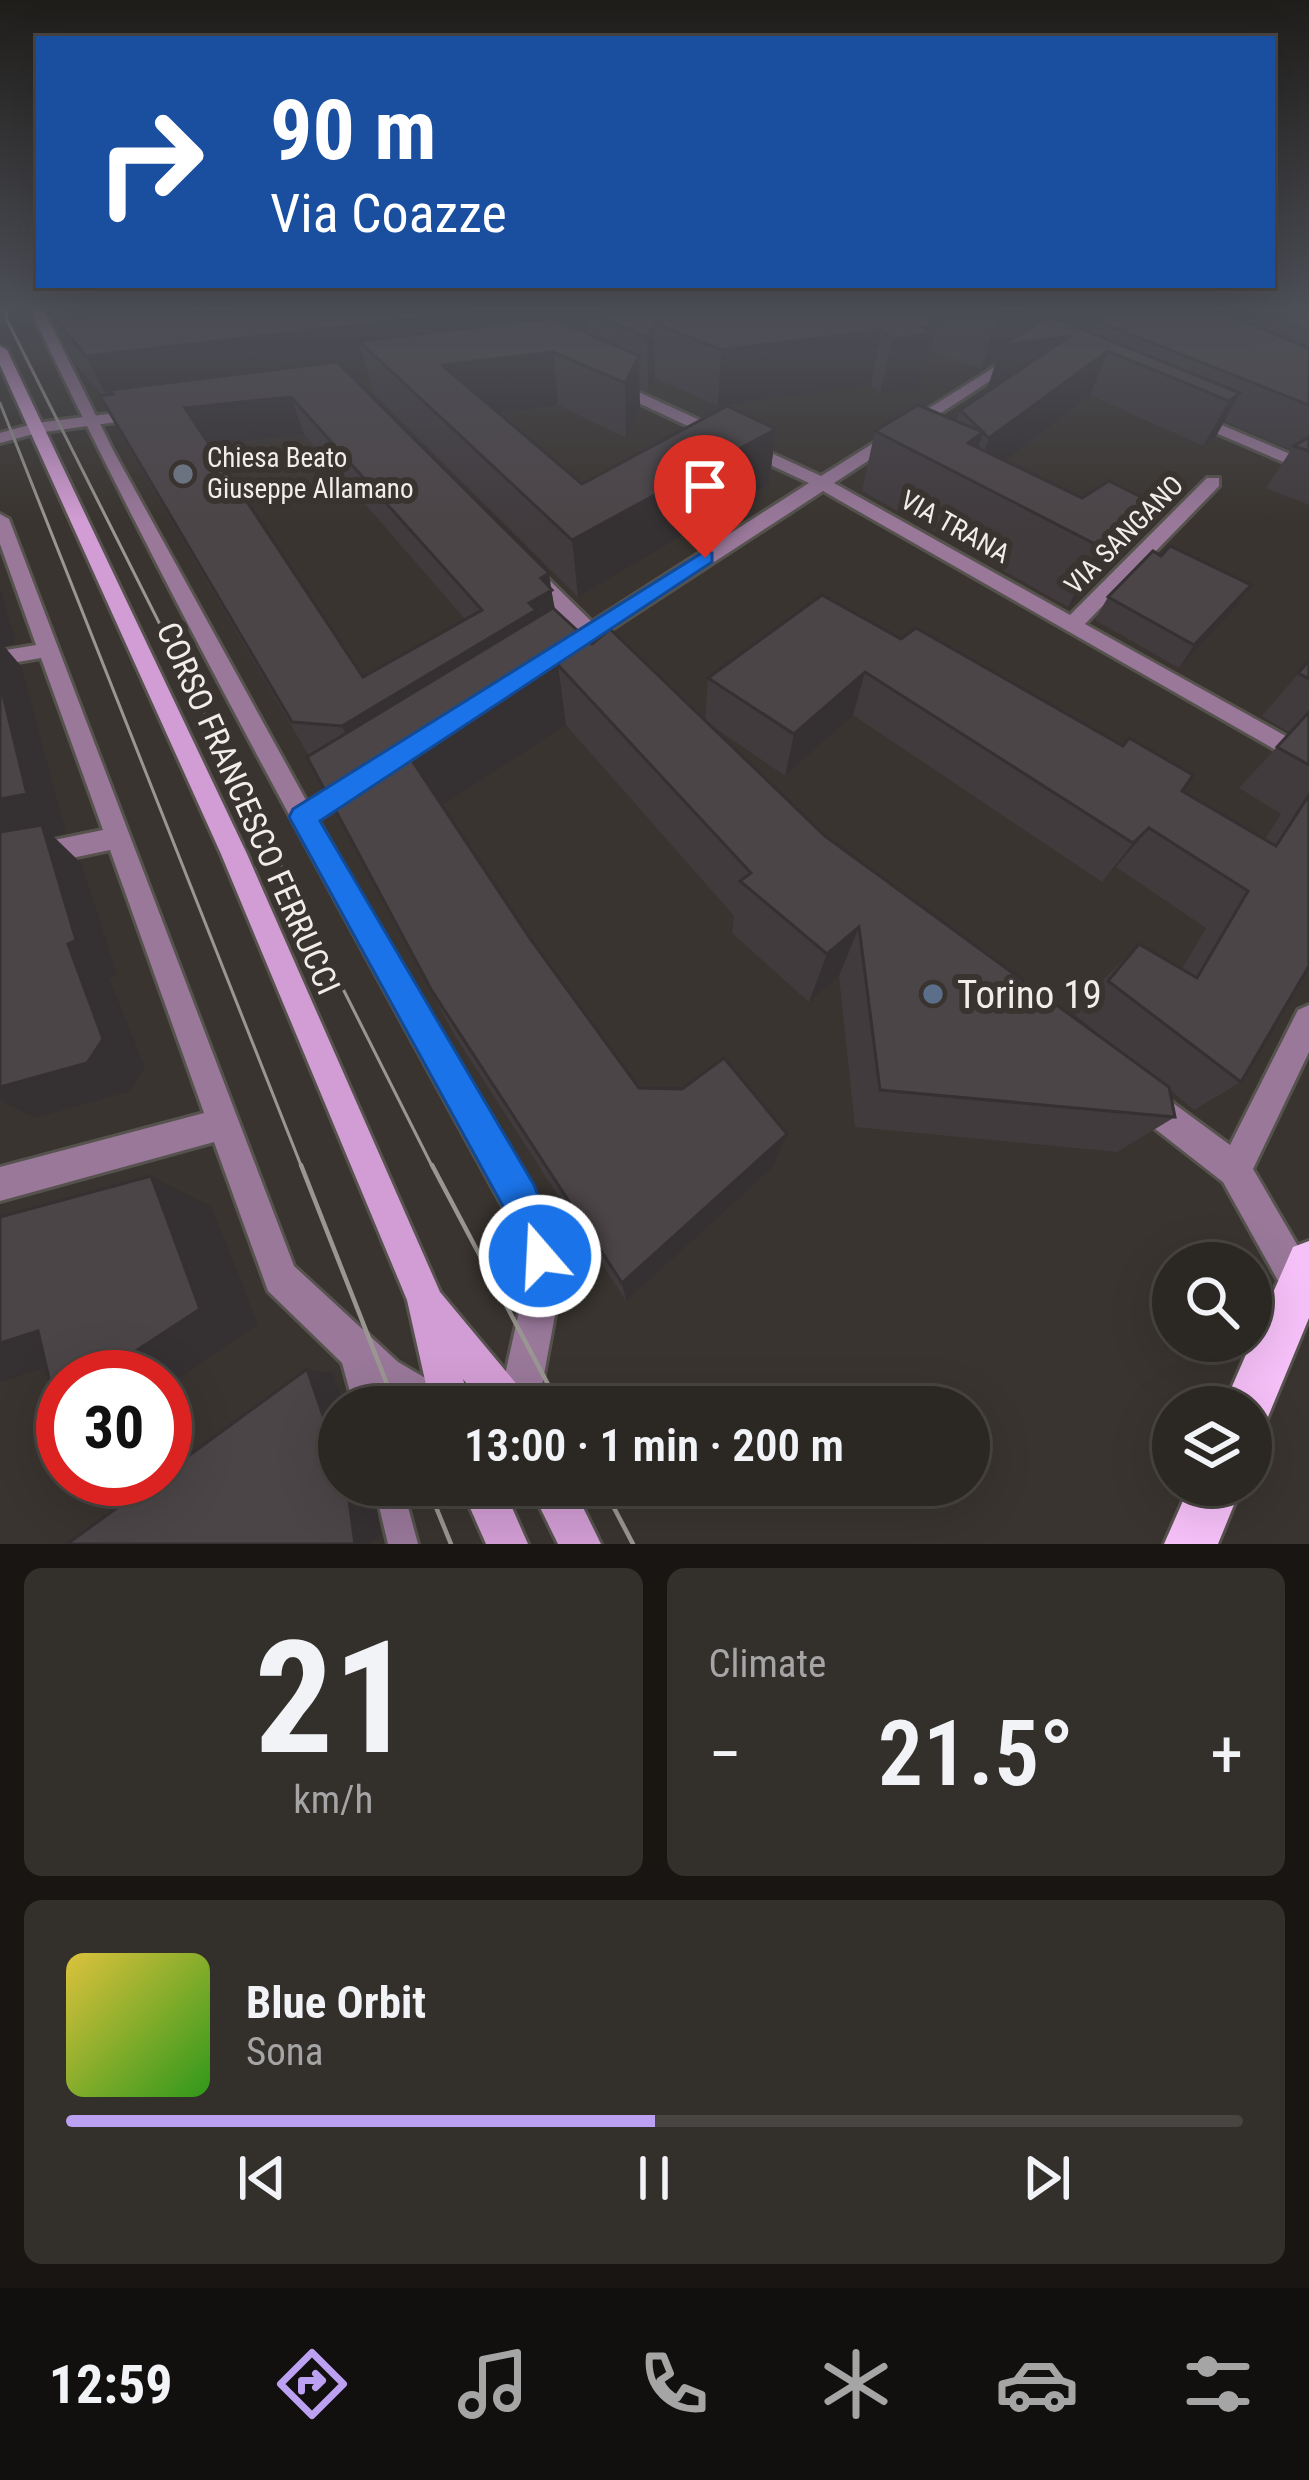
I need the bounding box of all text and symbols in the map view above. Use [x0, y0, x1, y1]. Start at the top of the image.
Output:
text: 90 m [270, 81, 437, 180]
icon: right [72, 84, 228, 240]
text: Via Coazze [270, 182, 507, 245]
pin [654, 435, 756, 558]
place label: Chiesa Beato Giuseppe Allamano [207, 442, 413, 505]
icon: arrive [672, 453, 738, 519]
marker: Chiesa Beato Giuseppe Allamano [170, 461, 196, 487]
street label: VIA SANGANO [1058, 469, 1190, 601]
street label: VIA TRANA [895, 484, 1016, 570]
street label: CORSO FRANCESCO FERRUCCI [149, 616, 348, 1000]
place label: Torino 19 [957, 972, 1102, 1018]
marker: Torino 19 [920, 981, 946, 1007]
position arrow [477, 1193, 603, 1319]
map controls [1152, 1242, 1272, 1506]
button: search [1152, 1242, 1272, 1362]
speed limit sign: 30 [36, 1350, 192, 1506]
button: layers [1152, 1386, 1272, 1506]
text: 13:00 · 1 min · 200 m [464, 1419, 844, 1472]
text: 21 [254, 1607, 412, 1790]
text: Climate [709, 1641, 826, 1687]
text: 21.5° [878, 1702, 1074, 1807]
text: − [709, 1716, 742, 1793]
text: + [1210, 1716, 1243, 1793]
text: km/h [293, 1777, 373, 1823]
text: Blue Orbit [246, 1976, 426, 2029]
text: Sona [246, 2029, 323, 2075]
icon: previous [229, 2145, 295, 2211]
icon: pause [621, 2145, 687, 2211]
icon: next [1014, 2145, 1080, 2211]
icon: directions [270, 2342, 354, 2426]
icon: music [451, 2342, 535, 2426]
icon: phone [632, 2342, 716, 2426]
icon: climate [814, 2342, 898, 2426]
icon: car [995, 2342, 1079, 2426]
icon: filters [1176, 2342, 1260, 2426]
text: 12:59 [49, 2353, 173, 2416]

